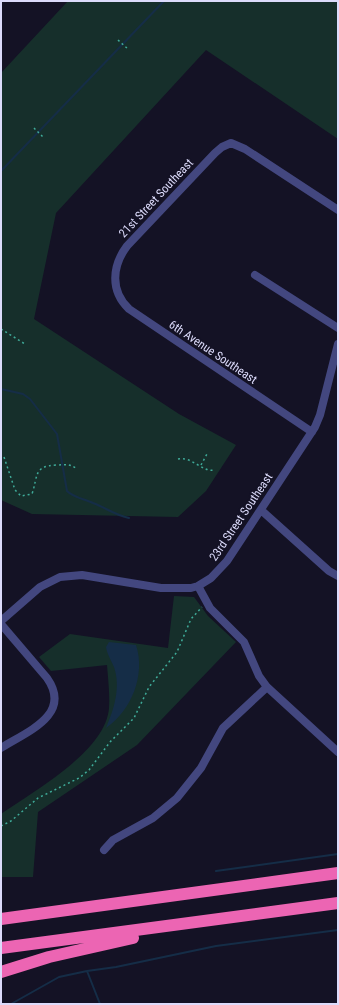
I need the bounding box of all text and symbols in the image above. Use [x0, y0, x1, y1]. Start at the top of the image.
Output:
street label: 21st Street Southeast [116, 155, 196, 240]
street label: 6th Avenue Southeast [166, 317, 260, 387]
street label: 23rd Street Southeast [206, 470, 276, 564]

